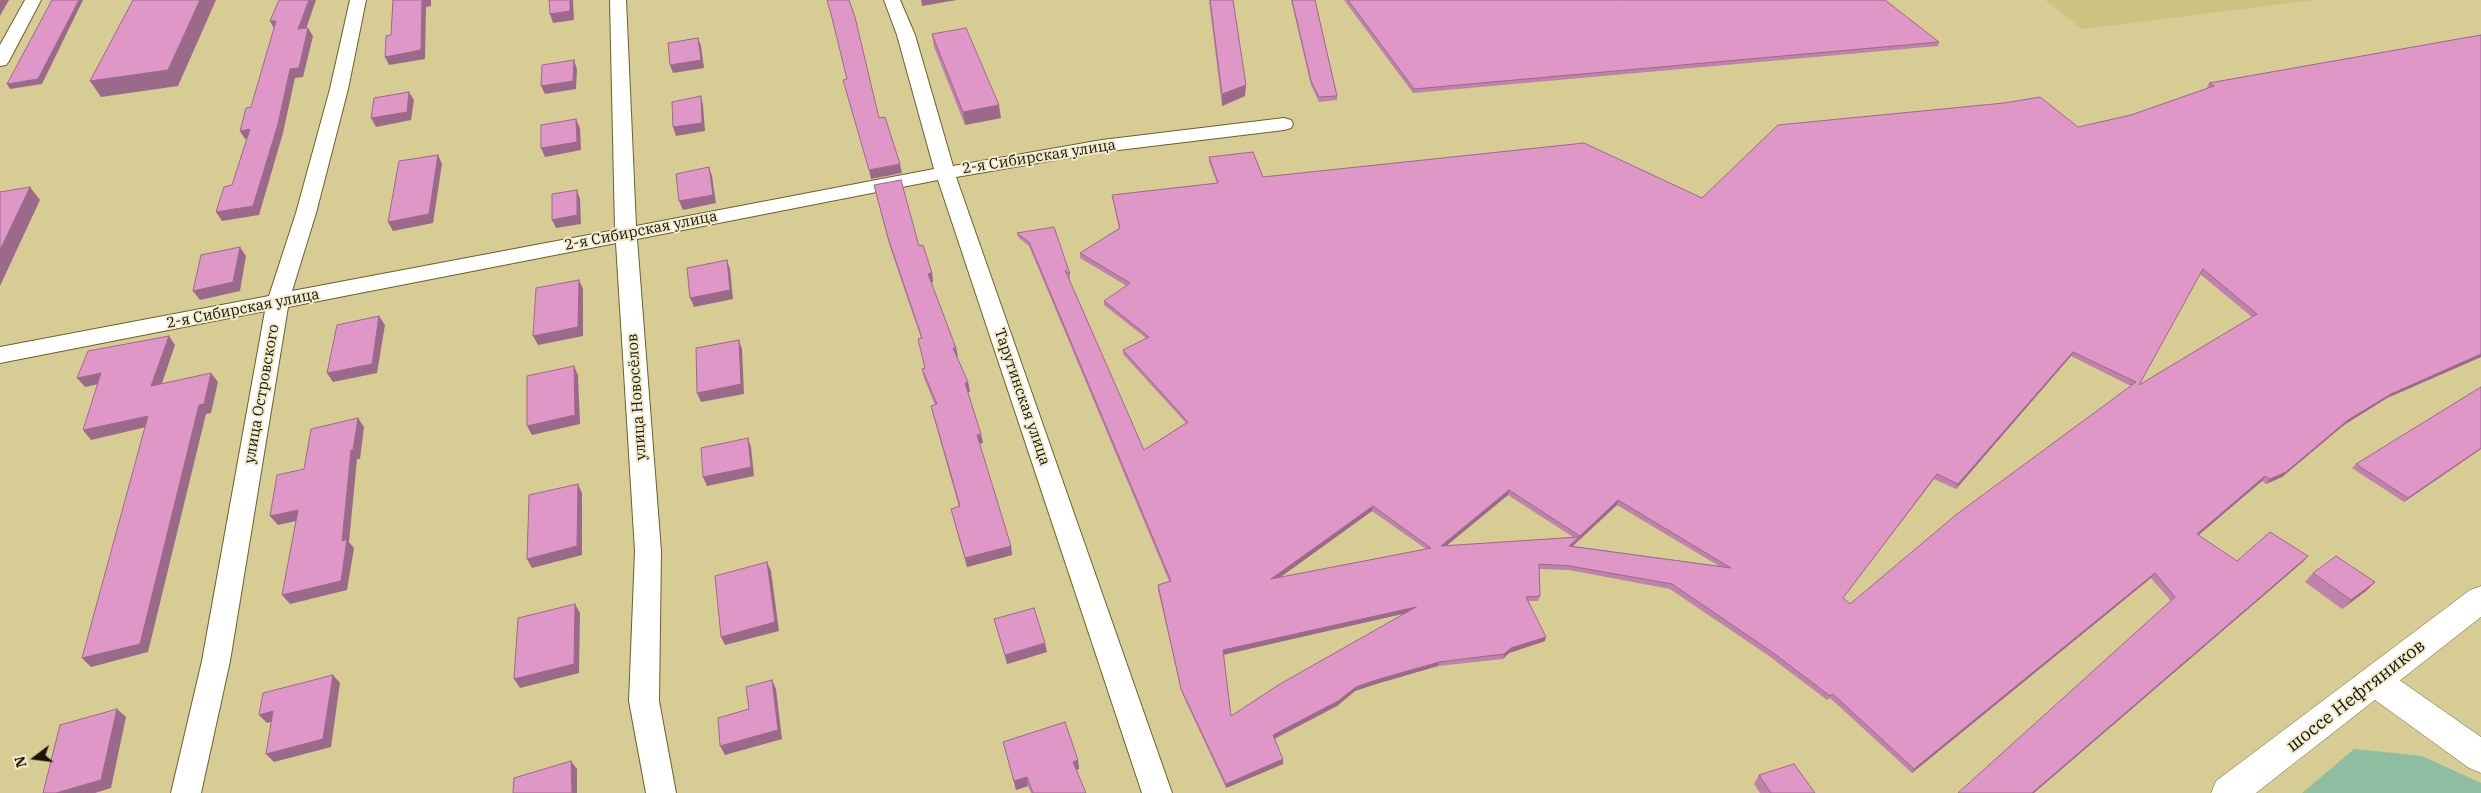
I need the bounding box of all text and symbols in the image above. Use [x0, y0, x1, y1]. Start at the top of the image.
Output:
street label: 2-я Сибирская улица [961, 136, 1117, 178]
street label: 2-я Сибирская улица [563, 207, 719, 255]
street label: 2-я Сибирская улица [165, 285, 321, 333]
street label: улица Островского [241, 323, 283, 465]
street label: Тарутинская улица [990, 326, 1054, 468]
street label: улица Новосёлов [624, 333, 650, 461]
street label: шоссе Нефтяников [2282, 635, 2430, 757]
north arrow [10, 733, 60, 783]
text: N [10, 754, 31, 770]

